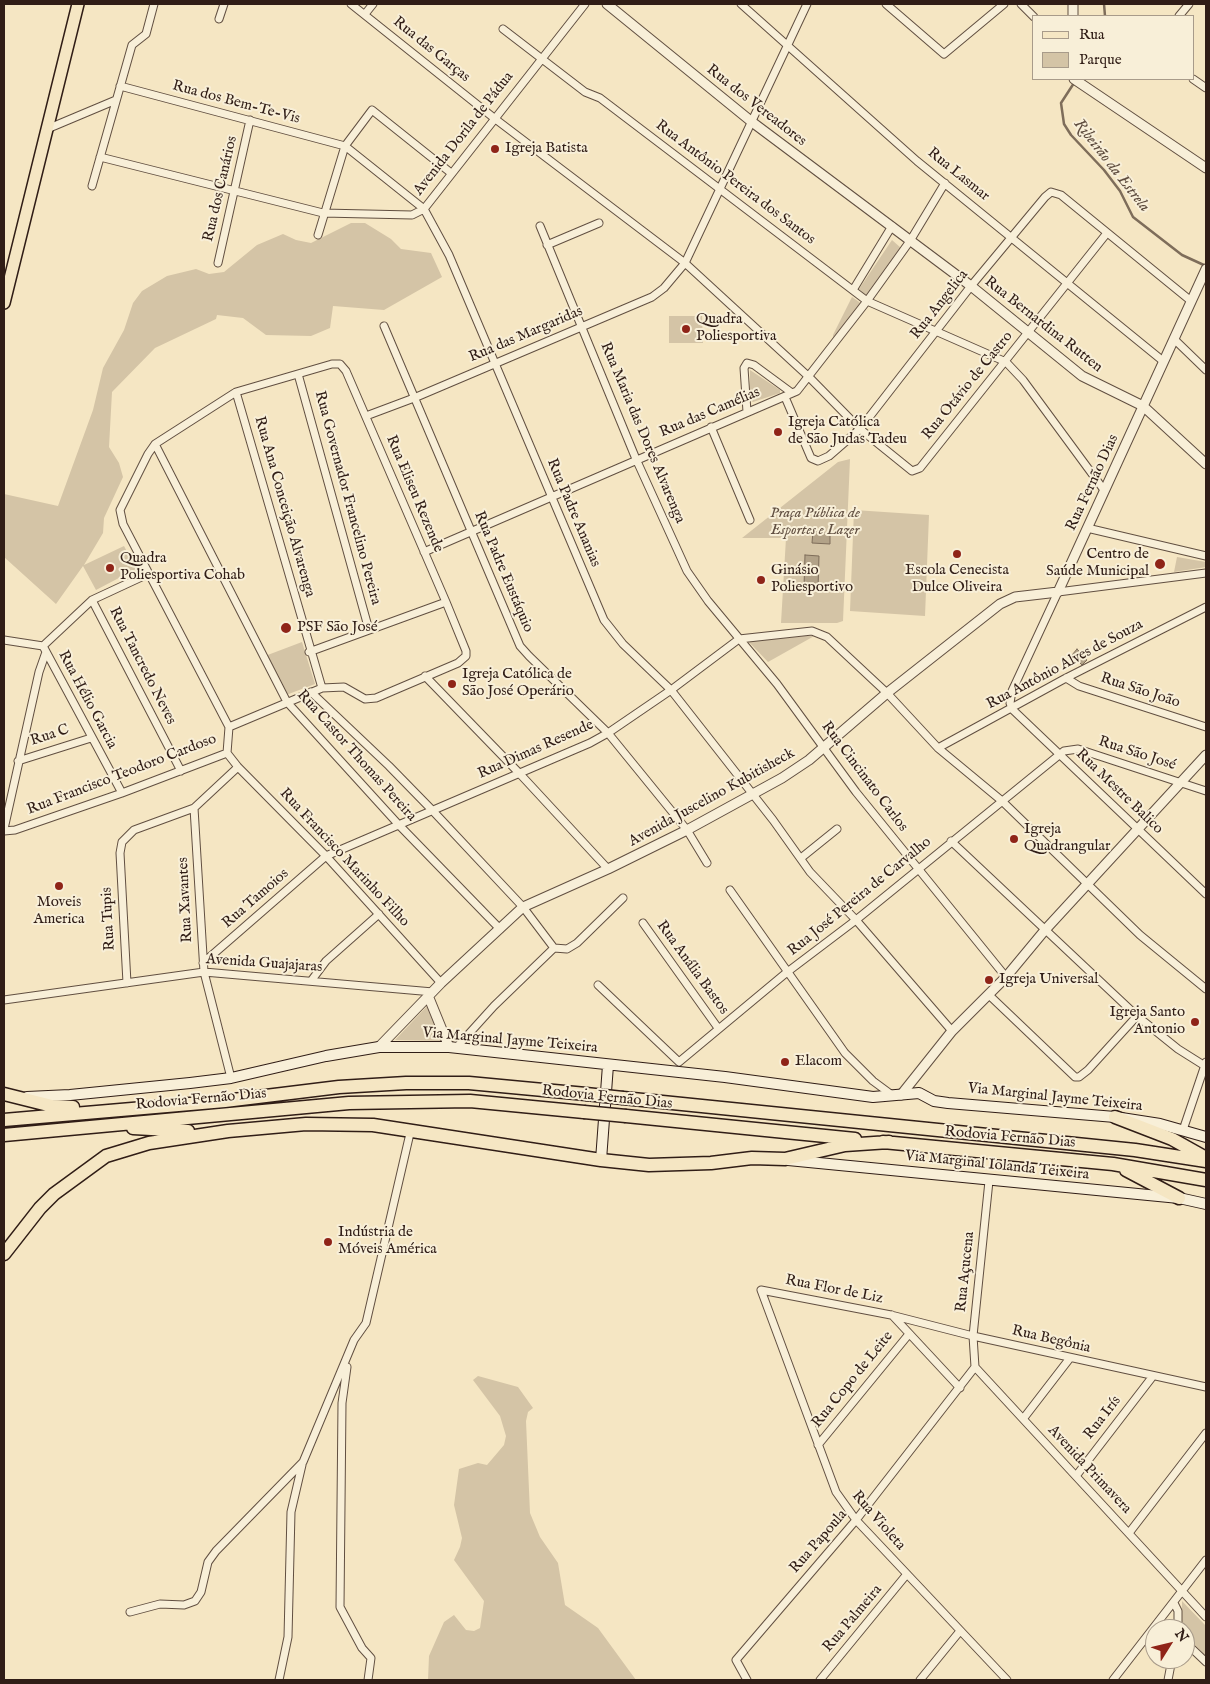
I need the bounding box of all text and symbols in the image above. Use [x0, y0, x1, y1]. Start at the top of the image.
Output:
street label: Rua das Garças [389, 13, 473, 87]
legend [1032, 15, 1195, 80]
text: Rua [1079, 25, 1105, 44]
text: Parque [1079, 50, 1122, 69]
street label: Rua dos Vereadores [702, 61, 810, 151]
street label: Avenida Dorila de Pádua [410, 69, 518, 199]
street label: Rua dos Bem-Te-Vis [170, 77, 302, 129]
water label: Ribeirão da Estrela [1069, 116, 1153, 216]
street label: Rua Antônio Pereira dos Santos [651, 117, 819, 249]
street label: Rua dos Canários [200, 134, 242, 244]
place label: Igreja Batista [505, 140, 588, 158]
marker: Igreja Batista [489, 143, 501, 155]
street label: Rua Lasmar [923, 144, 993, 206]
street label: Rua Angelica [907, 267, 973, 343]
street label: Rua Bernardina Rutten [980, 273, 1106, 377]
street label: Rua das Margaridas [466, 303, 586, 367]
place label: Quadra Poliesportiva [696, 311, 776, 346]
marker: Quadra Poliesportiva [680, 323, 692, 335]
street label: Rua Otávio de Castro [919, 328, 1017, 444]
street label: Rua Maria das Dores Alvarenga [596, 340, 688, 526]
street label: Rua das Camélias [657, 384, 763, 442]
street label: Rua Governador Francelino Pereira [310, 389, 384, 607]
place label: Igreja Católica de São Judas Tadeu [788, 414, 907, 449]
street label: Rua Ana Conceição Alvarenga [250, 415, 318, 599]
marker: Igreja Católica de São Judas Tadeu [772, 426, 784, 438]
street label: Rua Fernão Dias [1063, 432, 1123, 534]
street label: Rua Eliseu Rezende [381, 433, 447, 555]
street label: Rua Padre Ananias [542, 456, 604, 570]
park label: Praça Pública de Esportes e Lazer [770, 505, 860, 540]
street label: Rua Padre Eustáquio [469, 509, 537, 635]
place label: Centro de Saúde Municipal [1046, 546, 1149, 581]
marker: Escola Cenecista Dulce Oliveira [951, 548, 963, 560]
place label: Quadra Poliesportiva Cohab [120, 550, 245, 585]
marker: Centro de Saúde Municipal [1153, 557, 1167, 571]
marker: Quadra Poliesportiva Cohab [104, 562, 116, 574]
place label: Ginásio Poliesportivo [771, 562, 853, 597]
place label: Escola Cenecista Dulce Oliveira [905, 562, 1009, 597]
marker: Ginásio Poliesportivo [755, 574, 767, 586]
street label: Rua Tancredo Neves [105, 604, 179, 728]
street label: Rua Antônio Alves de Souza [984, 616, 1146, 714]
place label: PSF São José [297, 619, 378, 637]
marker: PSF São José [279, 621, 293, 635]
street label: Rua Hélio Garcia [54, 648, 120, 752]
place label: Igreja Católica de São José Operário [462, 666, 574, 701]
street label: Rua São João [1098, 670, 1182, 712]
marker: Igreja Católica de São José Operário [446, 678, 458, 690]
street label: Rua Castor Thomas Pereira [292, 687, 420, 825]
street label: Rua Dimas Resende [475, 716, 597, 784]
street label: Rua Cincinato Carlos [817, 718, 911, 836]
street label: Rua C [28, 721, 72, 751]
street label: Rua Francisco Teodoro Cardoso [25, 731, 219, 819]
street label: Rua São José [1096, 733, 1178, 775]
street label: Avenida Juscelino Kubitisheck [626, 745, 798, 851]
street label: Rua Mestre Balico [1071, 746, 1167, 838]
street label: Rua Francisco Marinho Filho [275, 785, 413, 931]
place label: Igreja Quadrangular [1024, 821, 1111, 856]
marker: Igreja Quadrangular [1008, 833, 1020, 845]
street label: Rua José Pereira de Carvalho [785, 834, 935, 960]
street label: Rua Xavantes [175, 857, 197, 943]
street label: Rua Tamoios [219, 865, 293, 933]
marker: Moveis America [53, 880, 65, 892]
street label: Rua Tupis [98, 887, 120, 951]
place label: Moveis America [34, 894, 84, 929]
street label: Rua Anália Bastos [652, 918, 732, 1018]
street label: Avenida Guajajaras [205, 951, 323, 977]
place label: Igreja Universal [999, 971, 1098, 989]
marker: Igreja Universal [983, 974, 995, 986]
place label: Igreja Santo Antonio [1109, 1004, 1185, 1039]
marker: Igreja Santo Antonio [1189, 1016, 1201, 1028]
street label: Via Marginal Jayme Teixeira [422, 1024, 598, 1058]
place label: Elacom [795, 1053, 842, 1071]
marker: Elacom [779, 1056, 791, 1068]
street label: Via Marginal Jayme Teixeira [967, 1080, 1143, 1116]
street label: Rodovia Fernão Dias [541, 1082, 673, 1114]
street label: Rodovia Fernão Dias [135, 1085, 267, 1115]
street label: Rodovia Fernão Dias [944, 1123, 1076, 1153]
street label: Via Marginal Iolanda Teixeira [904, 1147, 1090, 1185]
place label: Indústria de Móveis América [338, 1224, 437, 1259]
street label: Rua Açucena [953, 1231, 979, 1313]
marker: Indústria de Móveis América [322, 1236, 334, 1248]
street label: Rua Flor de Liz [784, 1272, 884, 1308]
street label: Rua Begônia [1010, 1322, 1092, 1358]
street label: Rua Copo de Leite [809, 1328, 897, 1432]
street label: Rua Irís [1080, 1393, 1126, 1443]
street label: Avenida Primavera [1043, 1422, 1135, 1518]
street label: Rua Violeta [847, 1487, 909, 1555]
street label: Rua Papoula [786, 1506, 852, 1578]
street label: Rua Palmeira [820, 1582, 886, 1656]
north arrow [1145, 1619, 1195, 1669]
text: N [1170, 1626, 1192, 1646]

